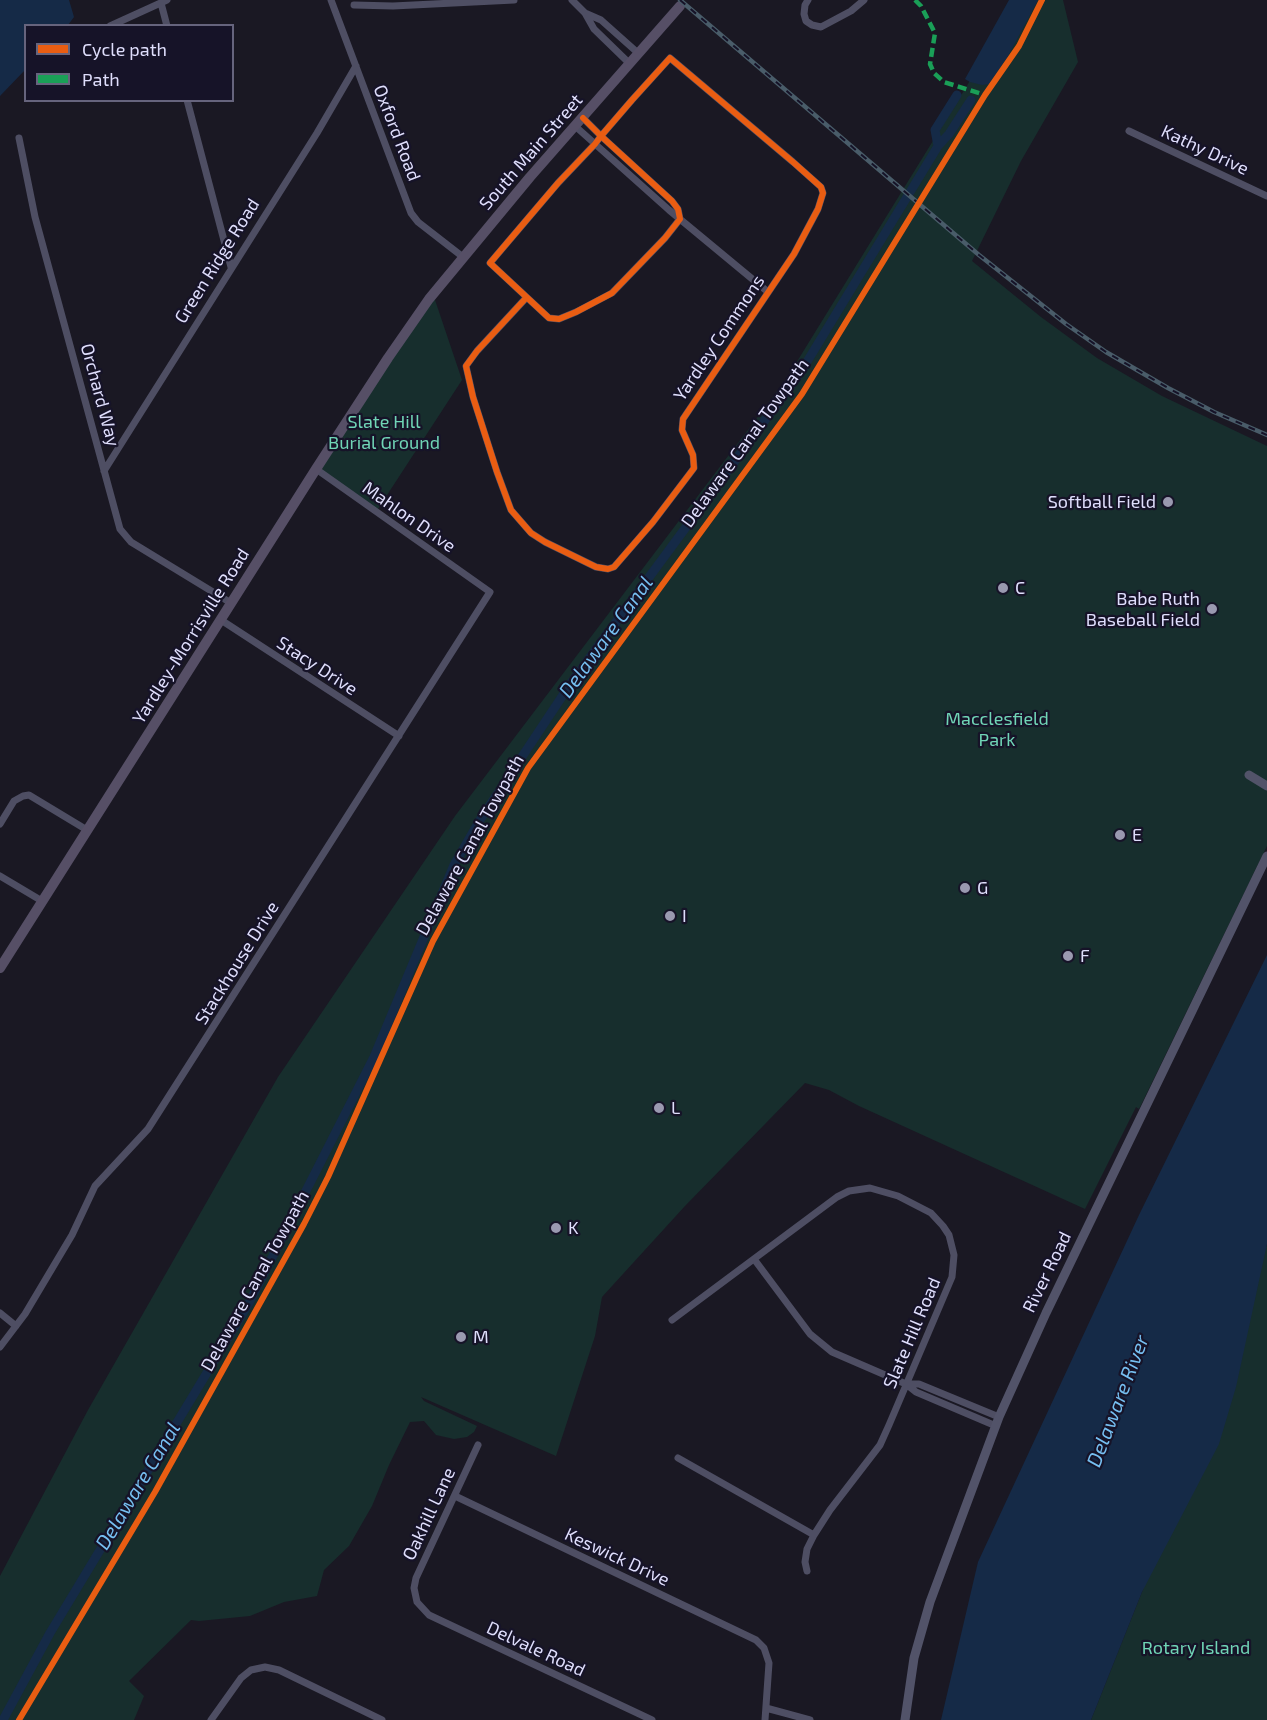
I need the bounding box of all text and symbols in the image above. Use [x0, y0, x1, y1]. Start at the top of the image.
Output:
legend [24, 24, 234, 102]
text: Cycle path [82, 38, 167, 60]
text: Path [82, 68, 120, 90]
street label: Oxford Road [369, 82, 425, 184]
street label: South Main Street [475, 90, 587, 214]
street label: Kathy Drive [1158, 120, 1252, 180]
street label: Green Ridge Road [170, 195, 264, 327]
street label: Yardley Commons [669, 271, 769, 405]
street label: Orchard Way [76, 341, 124, 449]
street label: Delaware Canal Towpath [677, 354, 813, 532]
park label: Slate Hill Burial Ground [328, 411, 440, 454]
street label: Mahlon Drive [358, 477, 460, 557]
place label: Softball Field [1048, 491, 1156, 513]
marker: Softball Field [1161, 495, 1175, 509]
street label: Yardley-Morrisville Road [128, 544, 254, 728]
water label: Delaware Canal [554, 572, 658, 702]
place label: C [1015, 577, 1025, 599]
marker: C [996, 581, 1010, 595]
place label: Babe Ruth Baseball Field [1086, 588, 1200, 630]
marker: Babe Ruth Baseball Field [1205, 602, 1219, 616]
street label: Stacy Drive [273, 632, 361, 700]
park label: Macclesfield Park [945, 708, 1049, 750]
street label: Delaware Canal Towpath [411, 751, 529, 939]
place label: E [1132, 824, 1142, 846]
marker: E [1113, 828, 1127, 842]
place label: G [977, 877, 988, 899]
marker: G [958, 881, 972, 895]
street label: Stackhouse Drive [190, 897, 284, 1029]
place label: I [682, 905, 687, 927]
marker: I [663, 909, 677, 923]
place label: F [1080, 945, 1090, 967]
marker: F [1061, 949, 1075, 963]
place label: L [671, 1097, 680, 1119]
marker: L [652, 1101, 666, 1115]
street label: Delaware Canal Towpath [196, 1187, 314, 1375]
place label: K [568, 1217, 579, 1239]
marker: K [549, 1221, 563, 1235]
street label: River Road [1018, 1228, 1076, 1316]
street label: Slate Hill Road [879, 1274, 945, 1392]
place label: M [473, 1326, 489, 1348]
marker: M [454, 1330, 468, 1344]
water label: Delaware River [1082, 1332, 1154, 1470]
water label: Delaware Canal [91, 1418, 185, 1554]
street label: Oakhill Lane [398, 1464, 460, 1564]
street label: Keswick Drive [561, 1523, 673, 1591]
street label: Delvale Road [483, 1617, 589, 1681]
park label: Rotary Island [1142, 1637, 1250, 1659]

